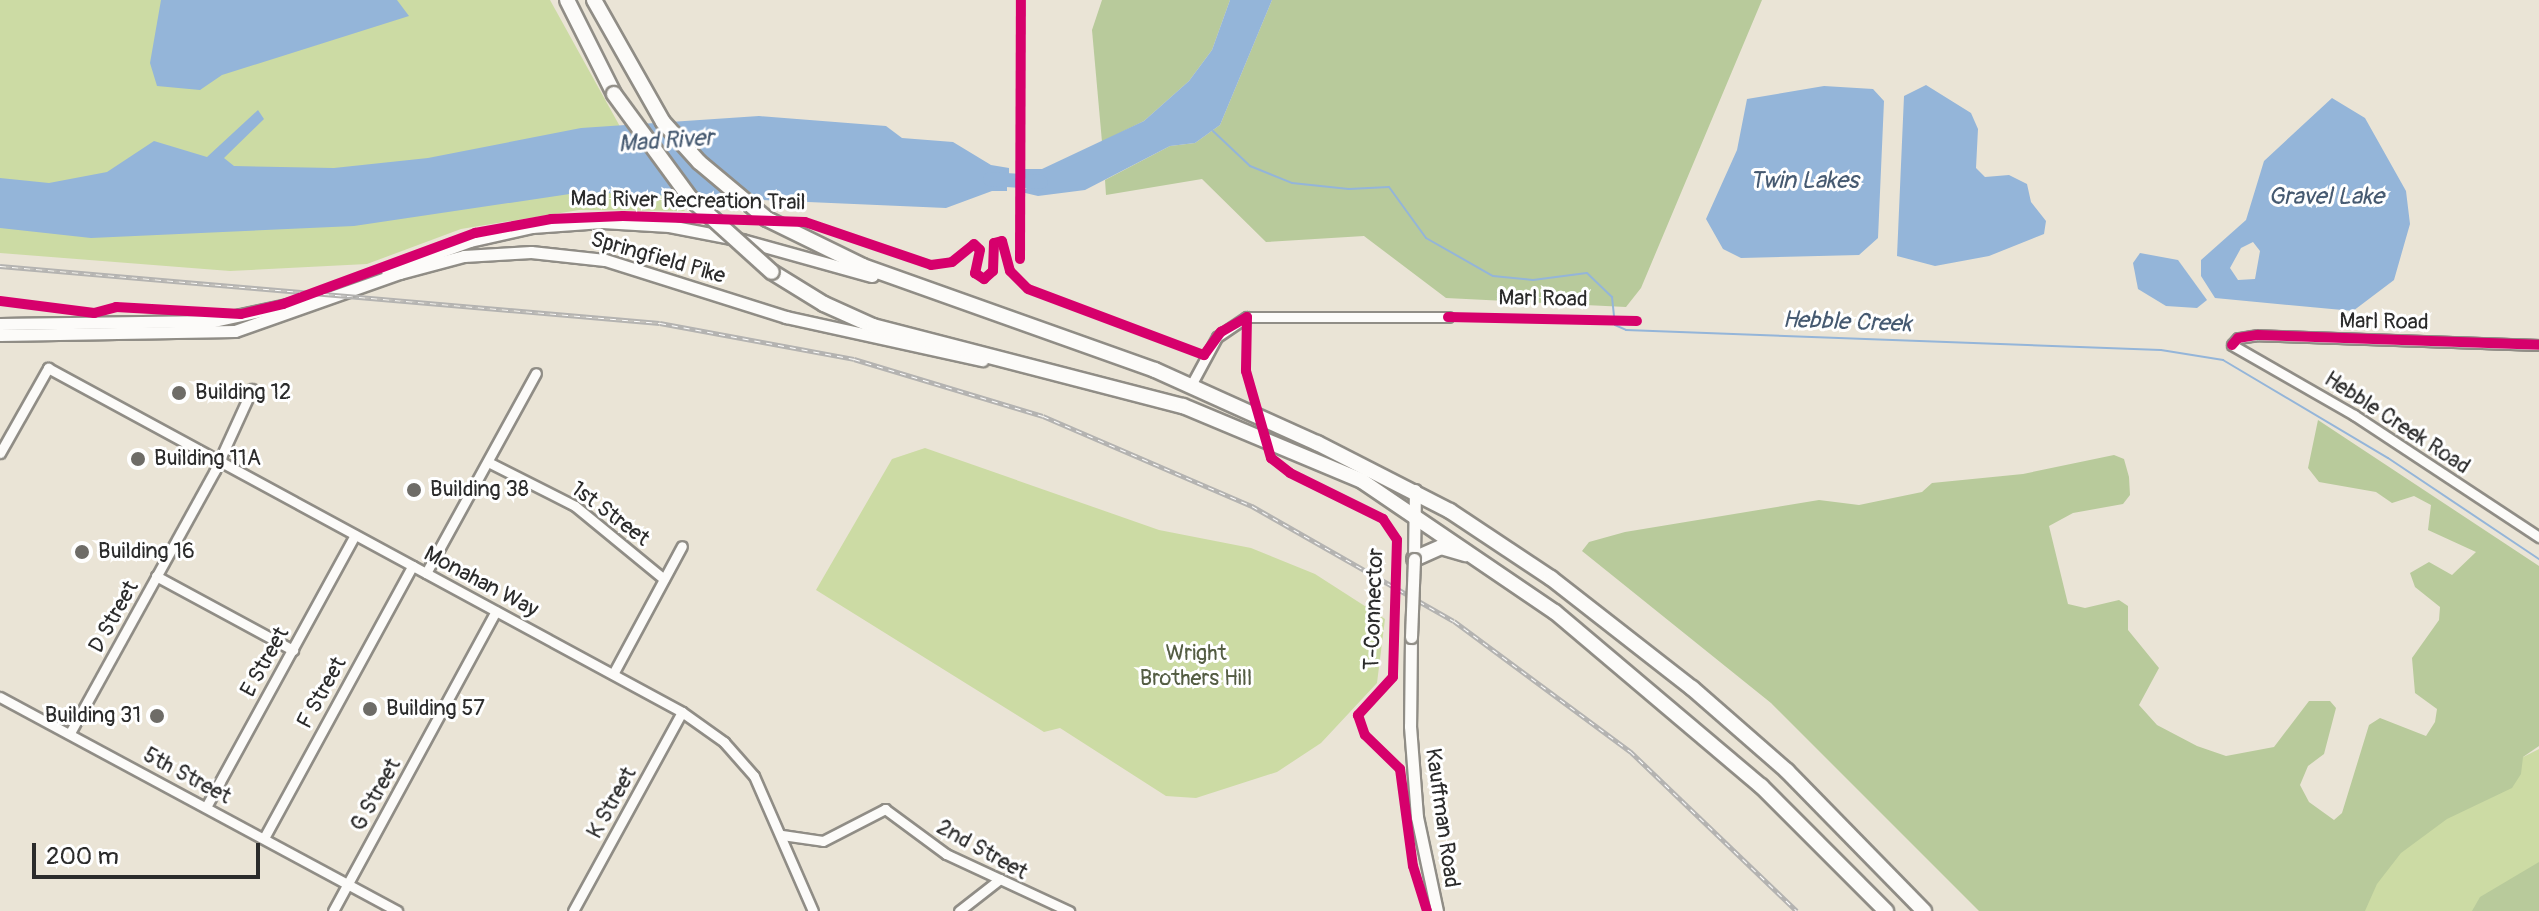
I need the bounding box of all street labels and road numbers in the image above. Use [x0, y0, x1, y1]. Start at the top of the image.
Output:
street label: Mad River Recreation Trail [570, 186, 806, 216]
street label: Springfield Pike [588, 226, 728, 290]
street label: Marl Road [1498, 285, 1588, 313]
street label: Marl Road [2339, 308, 2429, 336]
street label: Hebble Creek Road [2319, 366, 2475, 480]
street label: 1st Street [565, 476, 655, 552]
street label: Monahan Way [419, 541, 543, 623]
street label: T-Connector [1359, 547, 1389, 671]
street label: D Street [83, 576, 145, 658]
street label: E Street [235, 622, 295, 702]
street label: F Street [292, 653, 352, 733]
street label: 5th Street [139, 742, 235, 810]
street label: Kauffman Road [1419, 747, 1465, 889]
street label: G Street [345, 754, 407, 836]
street label: K Street [582, 763, 642, 843]
street label: 2nd Street [932, 814, 1032, 886]

